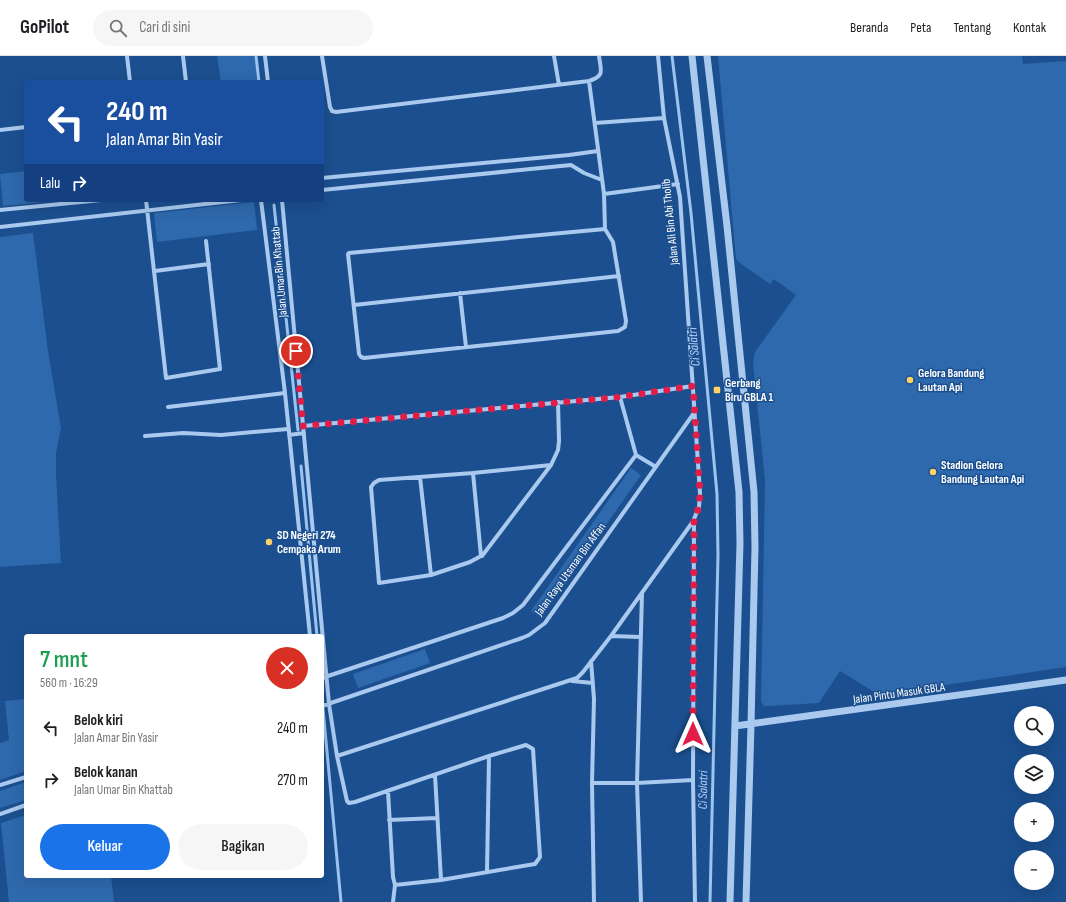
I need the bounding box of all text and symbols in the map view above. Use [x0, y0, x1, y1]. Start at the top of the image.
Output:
search box [93, 10, 373, 46]
text: GoPilot [20, 16, 69, 39]
icon: search [107, 17, 129, 39]
text: Cari di sini [139, 18, 190, 37]
text: Beranda [850, 19, 888, 36]
text: Peta [910, 19, 931, 36]
text: Tentang [953, 19, 991, 36]
text: Kontak [1013, 19, 1046, 36]
text: 240 m [106, 95, 167, 128]
icon: left [40, 96, 92, 148]
text: Jalan Amar Bin Yasir [106, 129, 223, 150]
icon: right [68, 172, 90, 194]
text: Lalu [40, 174, 60, 193]
street label: Jalan Ali Bin Abi Tholib [659, 178, 683, 267]
street label: Jalan Umar Bin Khattab [268, 226, 291, 319]
water label: Ci Salatri [684, 326, 704, 367]
pin [279, 334, 313, 368]
icon: arrive [285, 340, 307, 362]
place label: Gelora Bandung Lautan Api [918, 366, 984, 395]
marker: Gelora Bandung Lautan Api [905, 375, 915, 385]
place label: Gerbang Biru GBLA 1 [725, 376, 773, 405]
marker: Gerbang Biru GBLA 1 [712, 385, 722, 395]
place label: Stadion Gelora Bandung Lautan Api [941, 458, 1024, 487]
marker: Stadion Gelora Bandung Lautan Api [928, 467, 938, 477]
street label: Jalan Raya Utsman Bin Affan [531, 520, 609, 620]
place label: SD Negeri 274 Cempaka Arum [277, 528, 341, 557]
marker: SD Negeri 274 Cempaka Arum [264, 537, 274, 547]
text: 7 mnt [40, 645, 88, 674]
button: close [266, 647, 308, 689]
text: 560 m · 16:29 [40, 675, 98, 691]
street label: Jalan Pintu Masuk GBLA [851, 679, 947, 708]
map controls [1014, 706, 1054, 890]
button: search [1014, 706, 1054, 746]
text: Belok kiri [74, 711, 123, 730]
position arrow [672, 713, 714, 755]
icon: left [40, 717, 62, 739]
text: 240 m [277, 719, 308, 738]
text: Jalan Amar Bin Yasir [74, 730, 158, 746]
button: layers [1014, 754, 1054, 794]
text: Belok kanan [74, 763, 138, 782]
icon: right [40, 769, 62, 791]
water label: Ci Salatri [695, 770, 711, 810]
text: 270 m [277, 771, 308, 790]
text: Jalan Umar Bin Khattab [74, 782, 173, 798]
button: + [1014, 802, 1054, 842]
button: Keluar [40, 824, 170, 870]
button: Bagikan [178, 824, 308, 870]
button: − [1014, 850, 1054, 890]

